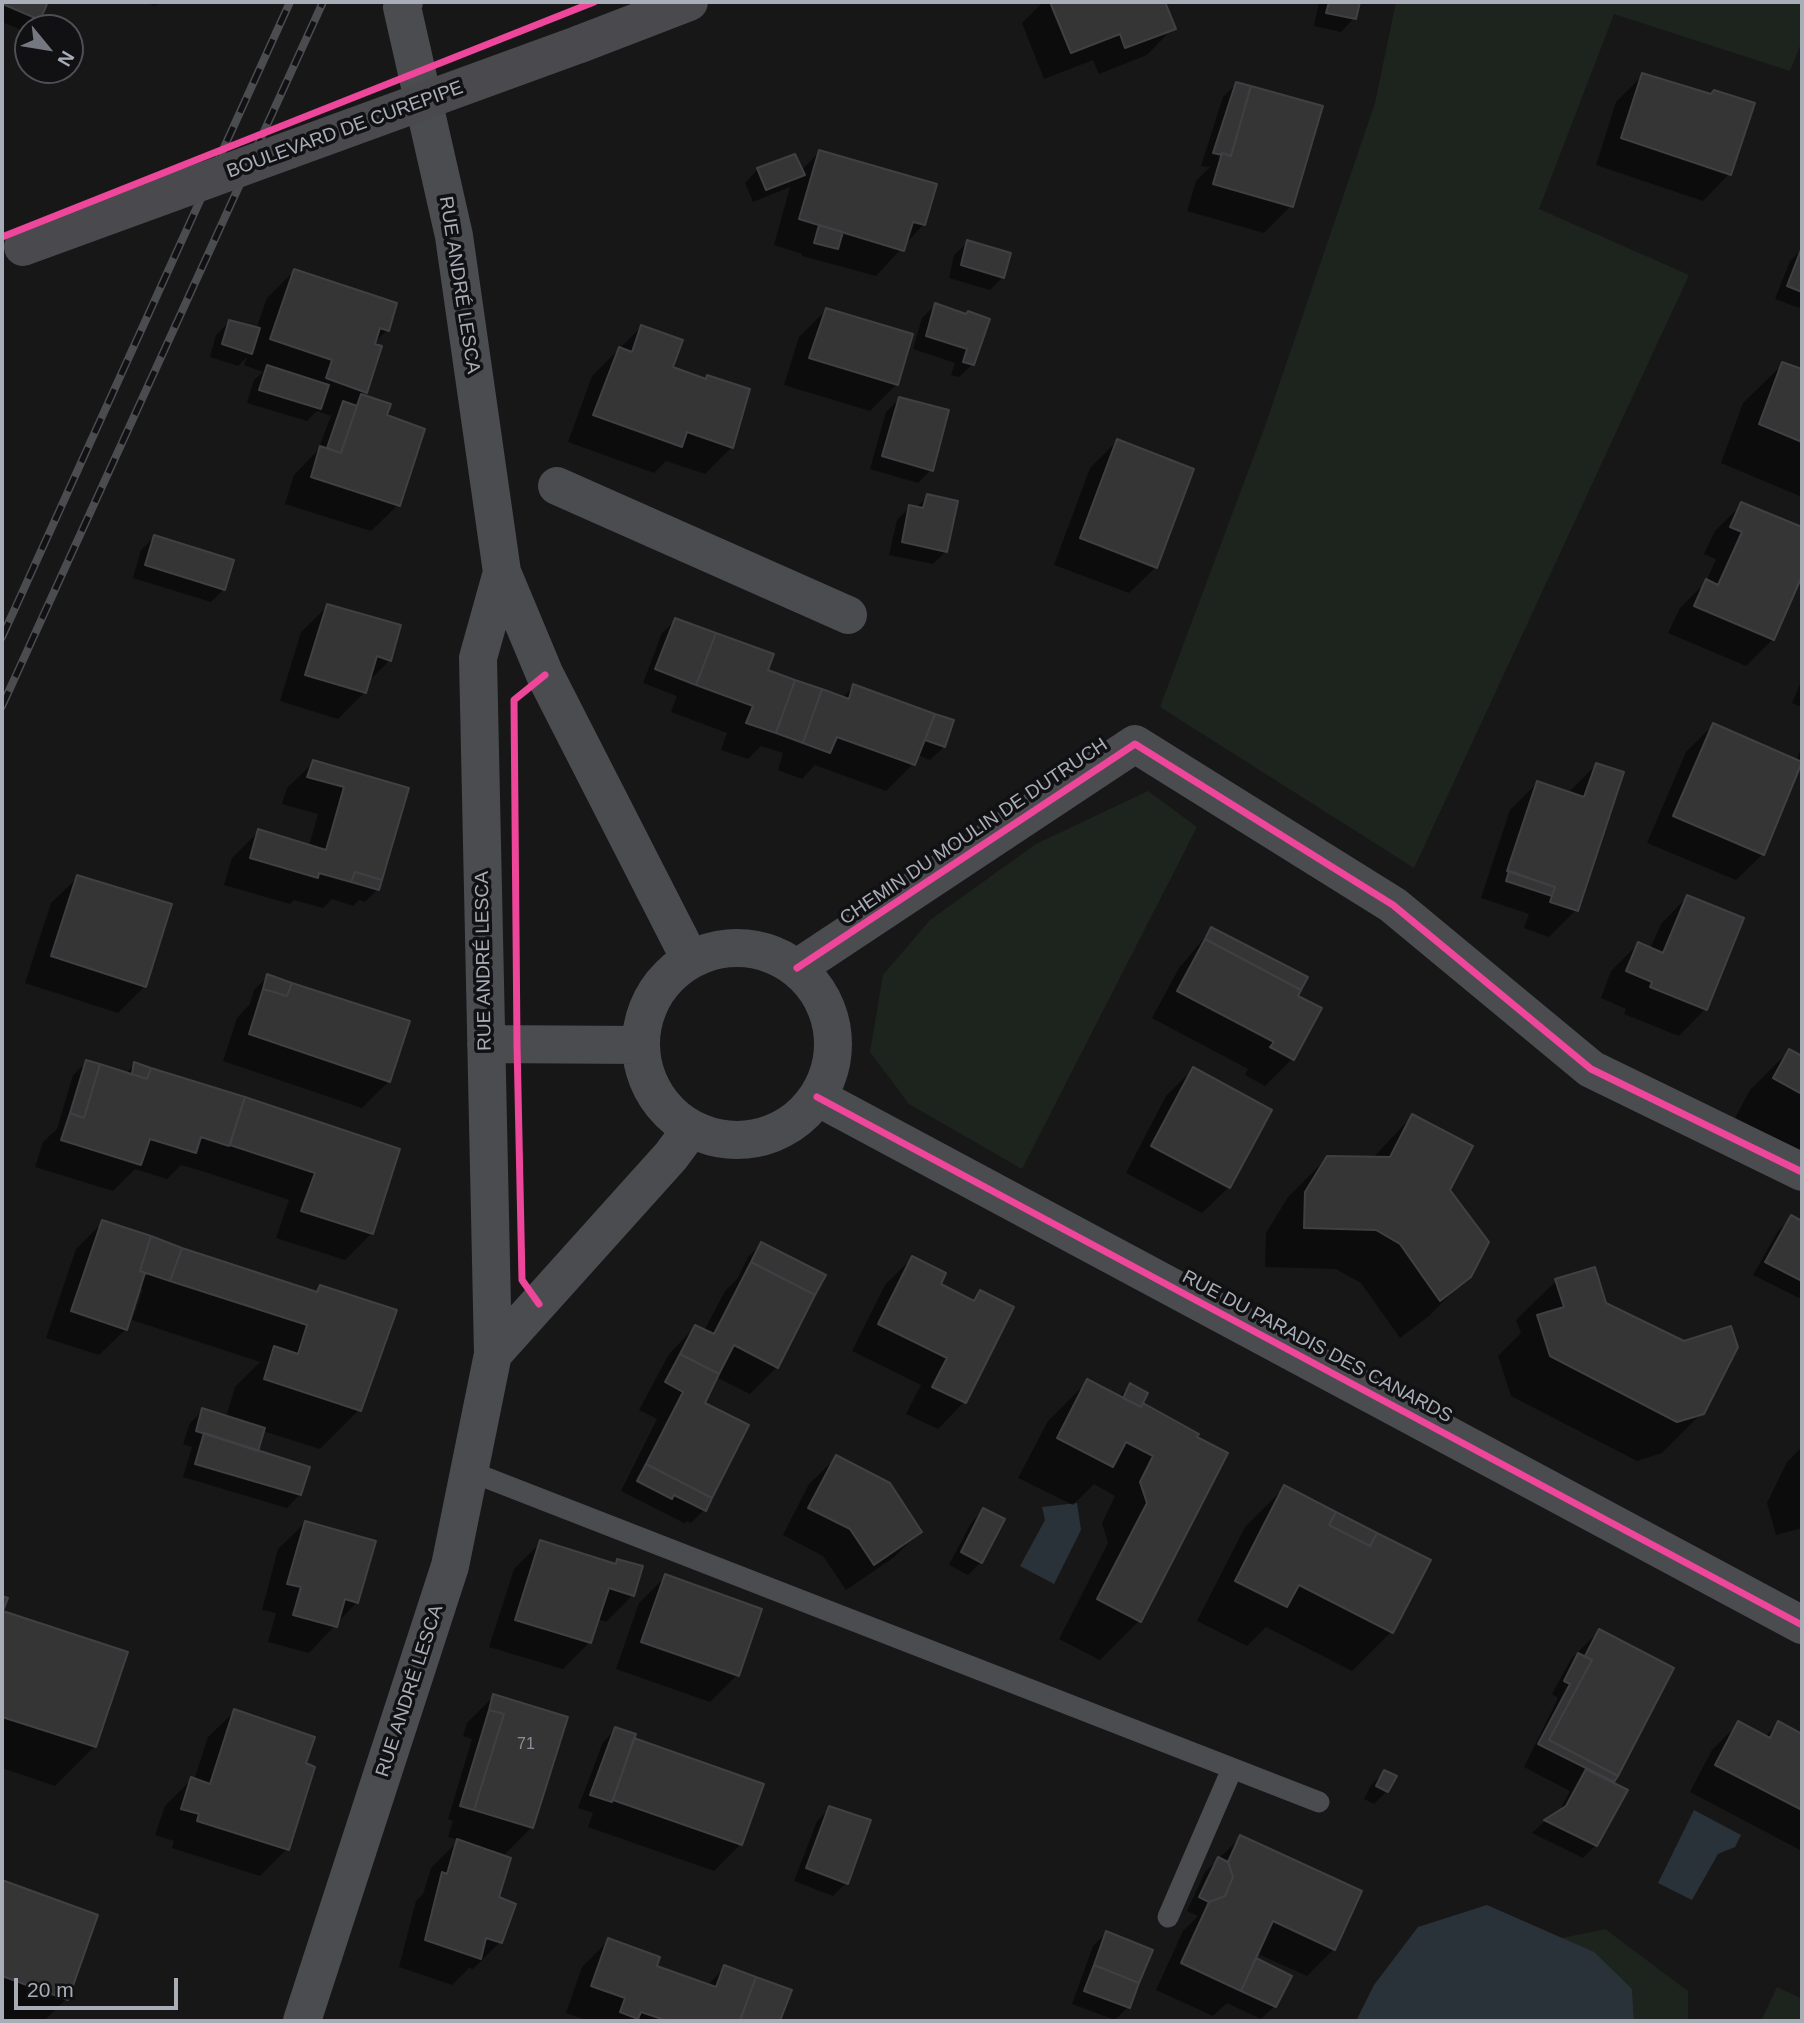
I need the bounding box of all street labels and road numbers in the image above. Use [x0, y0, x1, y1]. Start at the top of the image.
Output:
street label: BOULEVARD DE CUREPIPE [224, 77, 466, 183]
street label: RUE ANDRÉ LESCA [434, 195, 484, 375]
street label: CHEMIN DU MOULIN DE DUTRUCH [836, 734, 1112, 930]
street label: RUE ANDRÉ LESCA [471, 871, 497, 1051]
street label: RUE DU PARADIS DES CANARDS [1178, 1266, 1456, 1428]
street label: RUE ANDRÉ LESCA [371, 1602, 449, 1780]

